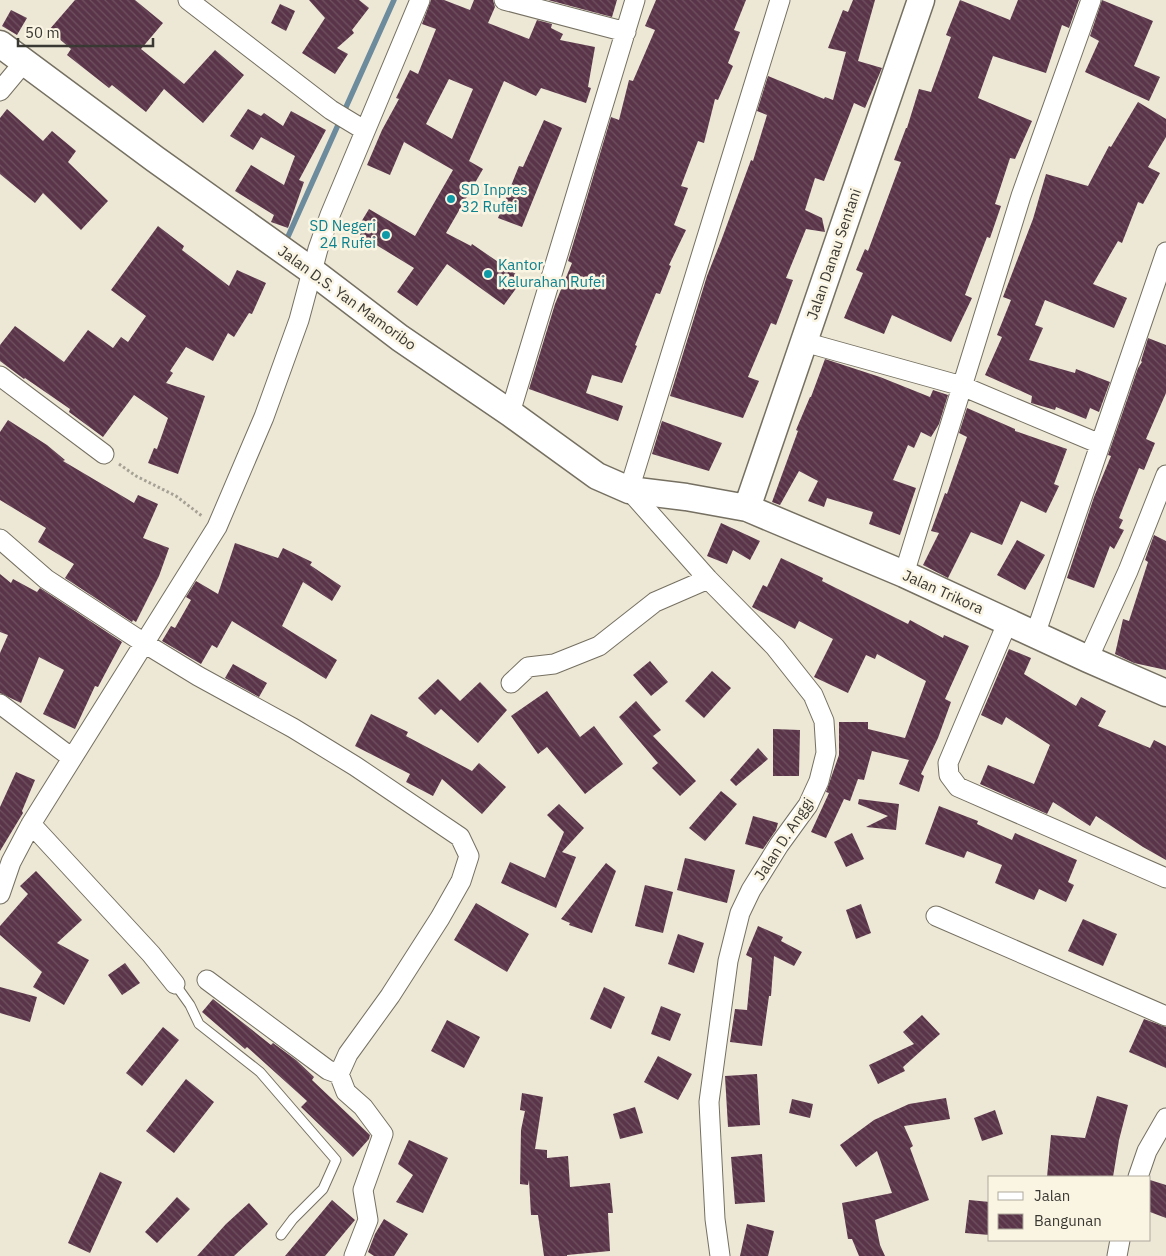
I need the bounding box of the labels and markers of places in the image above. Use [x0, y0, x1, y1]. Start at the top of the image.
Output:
place label: SD Inpres 32 Rufei [461, 180, 528, 216]
marker: SD Inpres 32 Rufei [445, 193, 457, 205]
place label: SD Negeri 24 Rufei [310, 216, 376, 252]
marker: SD Negeri 24 Rufei [380, 229, 392, 241]
place label: Kantor Kelurahan Rufei [498, 255, 605, 291]
marker: Kantor Kelurahan Rufei [482, 268, 494, 280]

